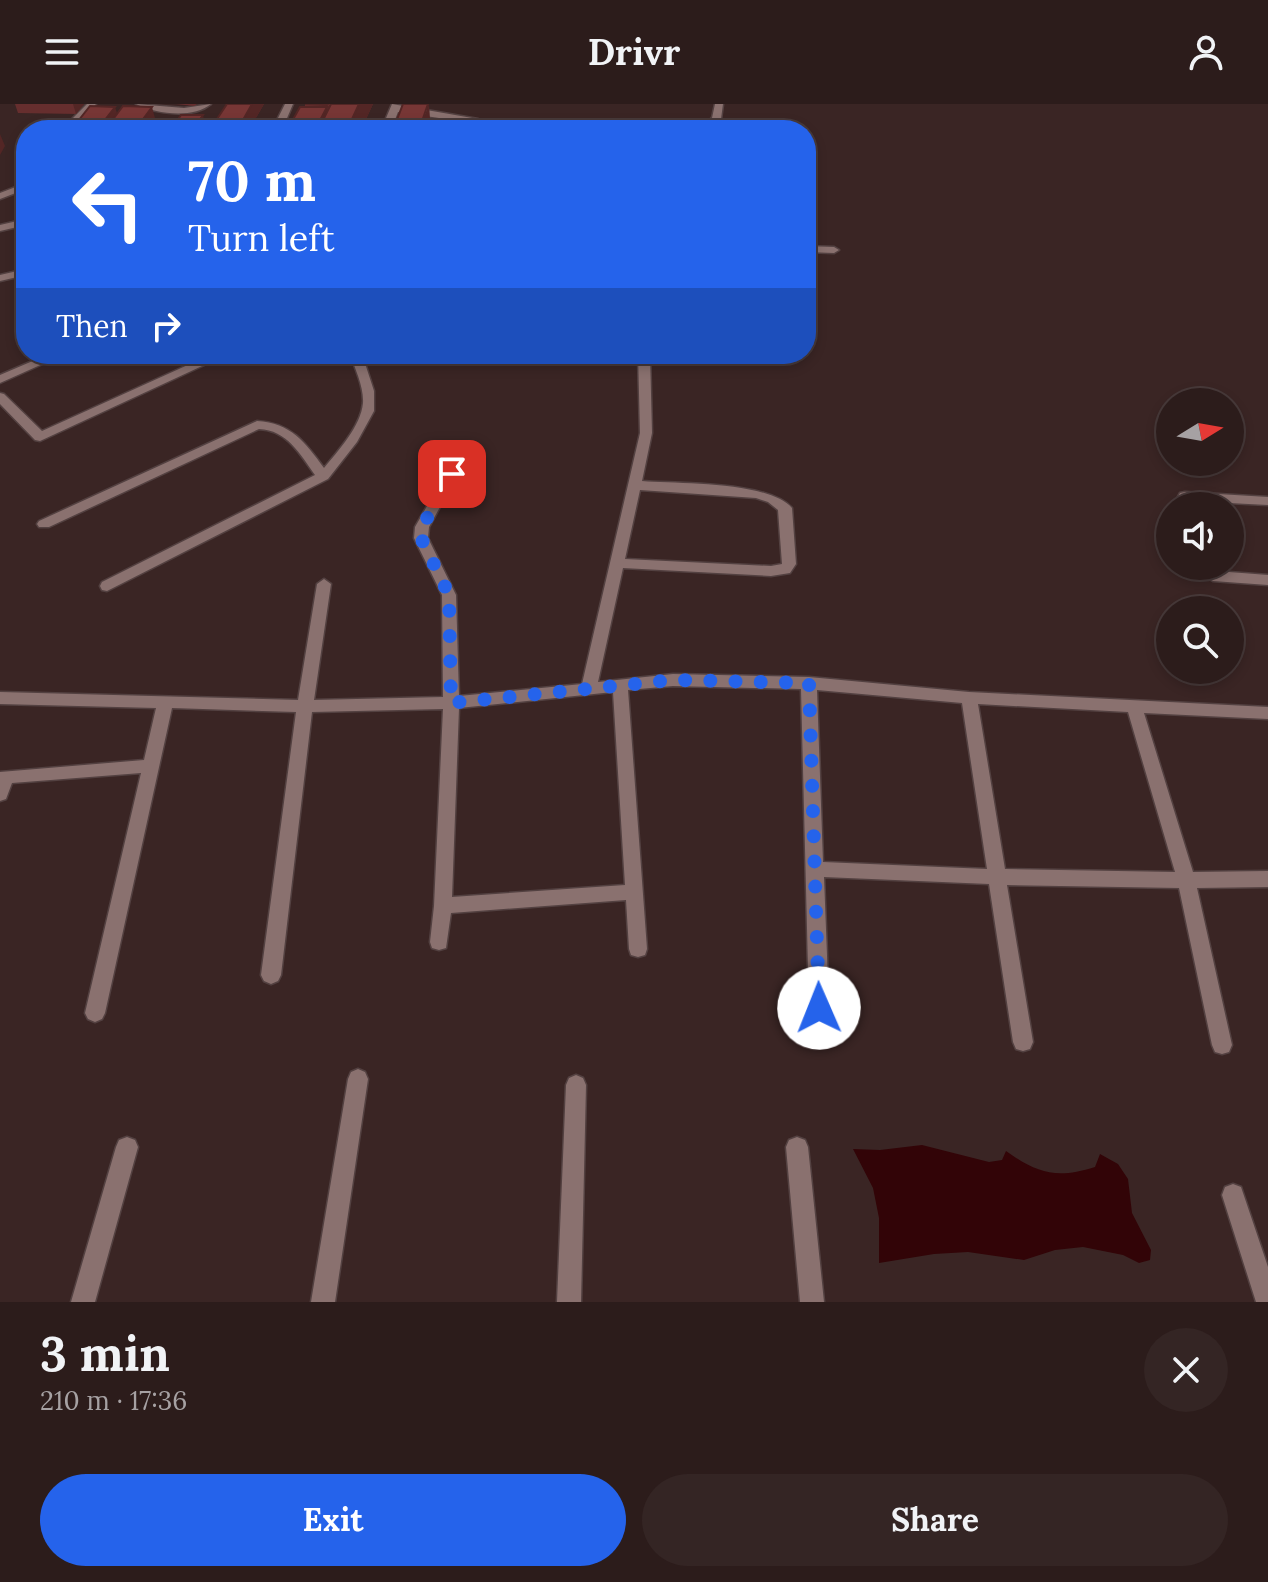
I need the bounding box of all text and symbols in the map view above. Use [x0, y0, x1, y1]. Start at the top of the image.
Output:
text: Drivr [588, 29, 680, 75]
icon: menu [40, 30, 84, 74]
icon: person [1184, 30, 1228, 74]
text: 70 m [188, 145, 316, 216]
icon: left [56, 152, 160, 256]
text: Turn left [188, 215, 335, 261]
icon: right [144, 304, 188, 348]
text: Then [56, 307, 128, 345]
north arrow [1156, 388, 1244, 476]
map controls [1156, 388, 1244, 684]
pin [418, 440, 486, 508]
icon: arrive [430, 452, 474, 496]
button: sound [1156, 492, 1244, 580]
button: search [1156, 596, 1244, 684]
position arrow [777, 966, 861, 1050]
text: 3 min [40, 1323, 170, 1384]
button: close [1144, 1328, 1228, 1412]
text: 210 m · 17:36 [40, 1384, 187, 1417]
button: Exit [40, 1474, 626, 1566]
button: Share [642, 1474, 1228, 1566]

